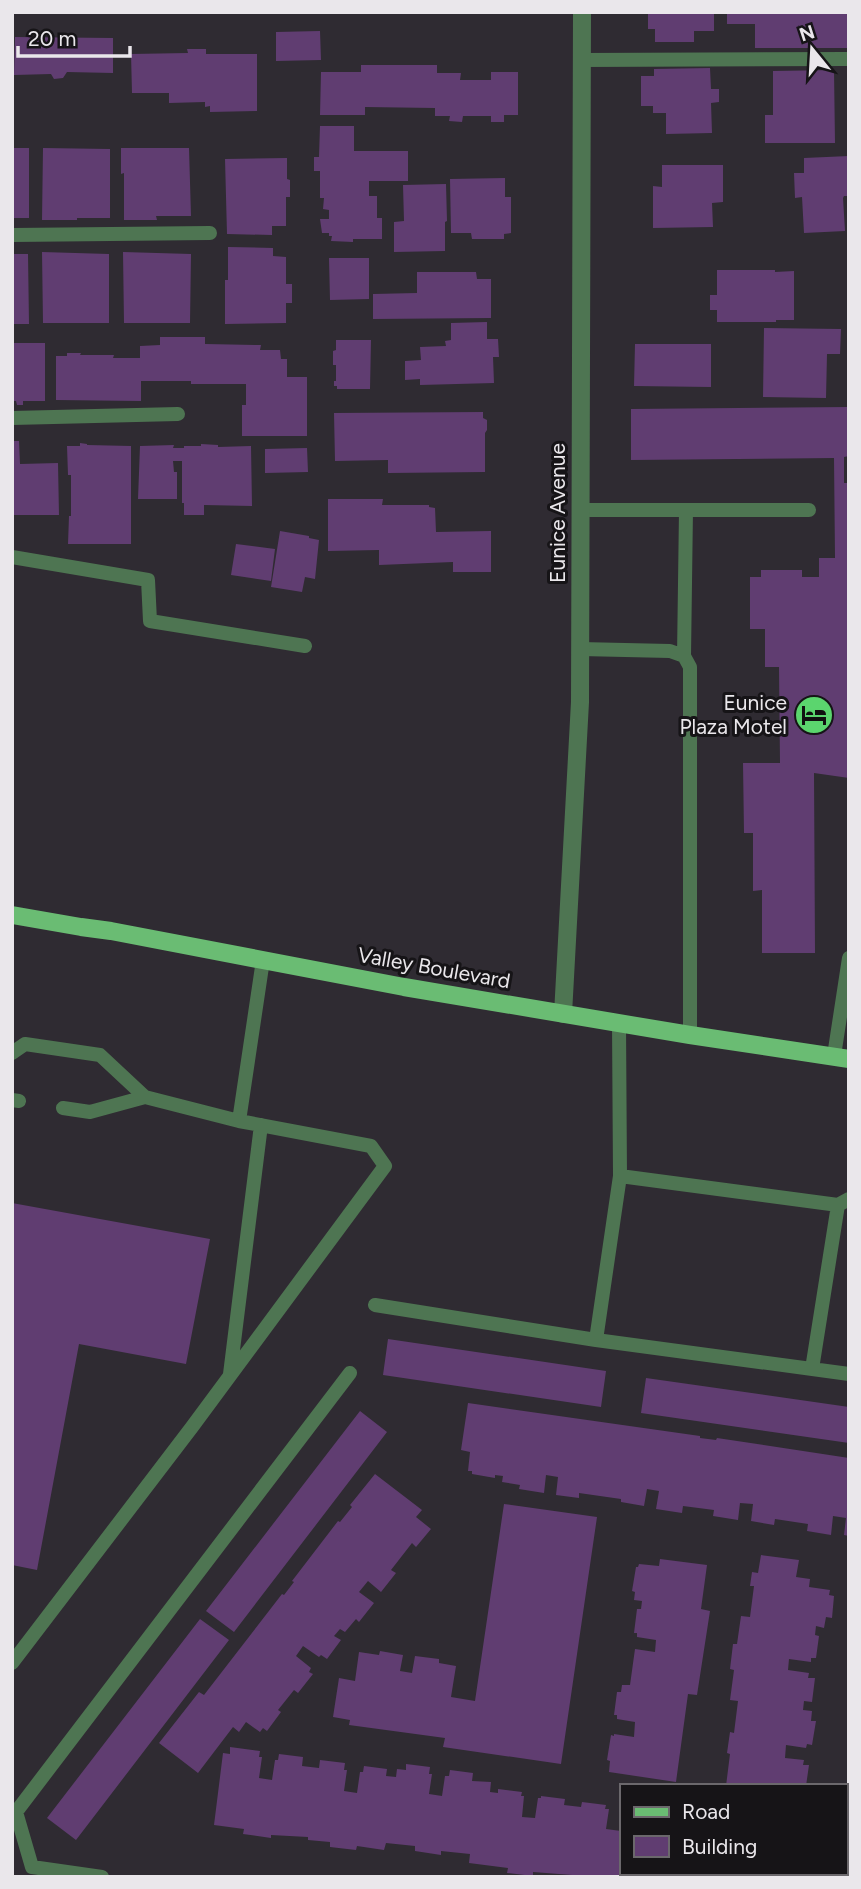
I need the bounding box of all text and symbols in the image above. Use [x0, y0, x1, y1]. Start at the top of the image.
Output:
scale bar [18, 14, 130, 58]
north arrow [777, 14, 847, 84]
text: N [796, 20, 817, 47]
text: 20 m [28, 26, 76, 51]
street label: Eunice Avenue [545, 443, 570, 583]
place label: Eunice Plaza Motel [679, 690, 787, 739]
hotel icon: Eunice Plaza Motel [793, 694, 835, 736]
street label: Valley Boulevard [356, 942, 512, 993]
legend [620, 1784, 847, 1875]
text: Road [682, 1799, 730, 1824]
text: Building [682, 1834, 757, 1859]

